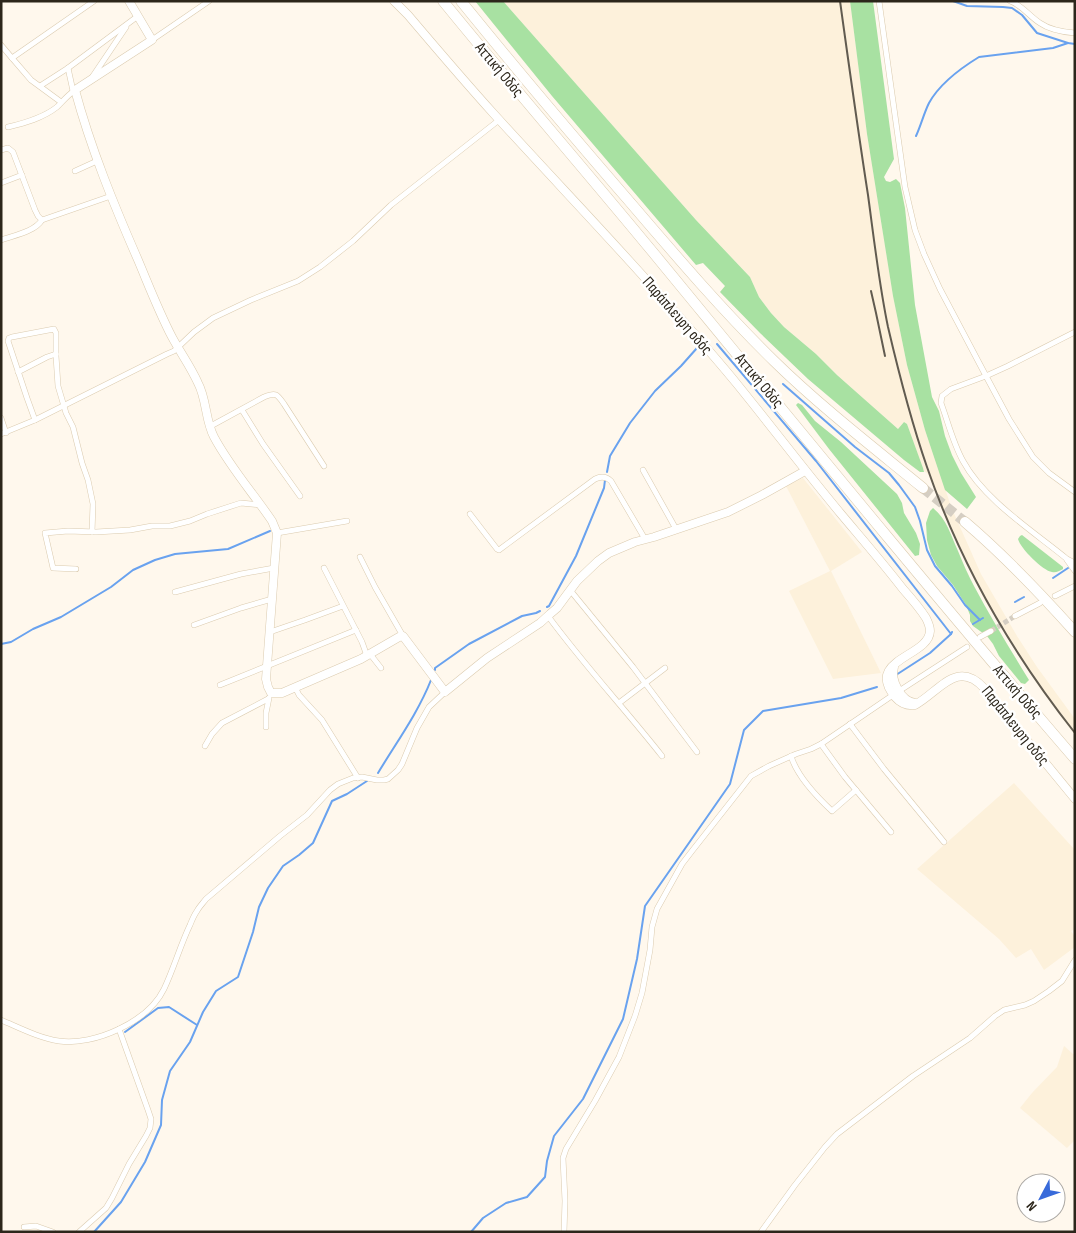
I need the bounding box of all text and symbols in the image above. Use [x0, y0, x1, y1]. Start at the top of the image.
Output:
street label: Αττική Οδός [470, 38, 527, 101]
street label: Παράπλευρη οδός [638, 273, 716, 359]
street label: Αττική Οδός [730, 349, 787, 412]
street label: Αττική Οδός [988, 660, 1046, 723]
street label: Παράπλευρη οδός [977, 682, 1053, 770]
north arrow [1016, 1173, 1066, 1223]
text: N [1023, 1198, 1040, 1215]

